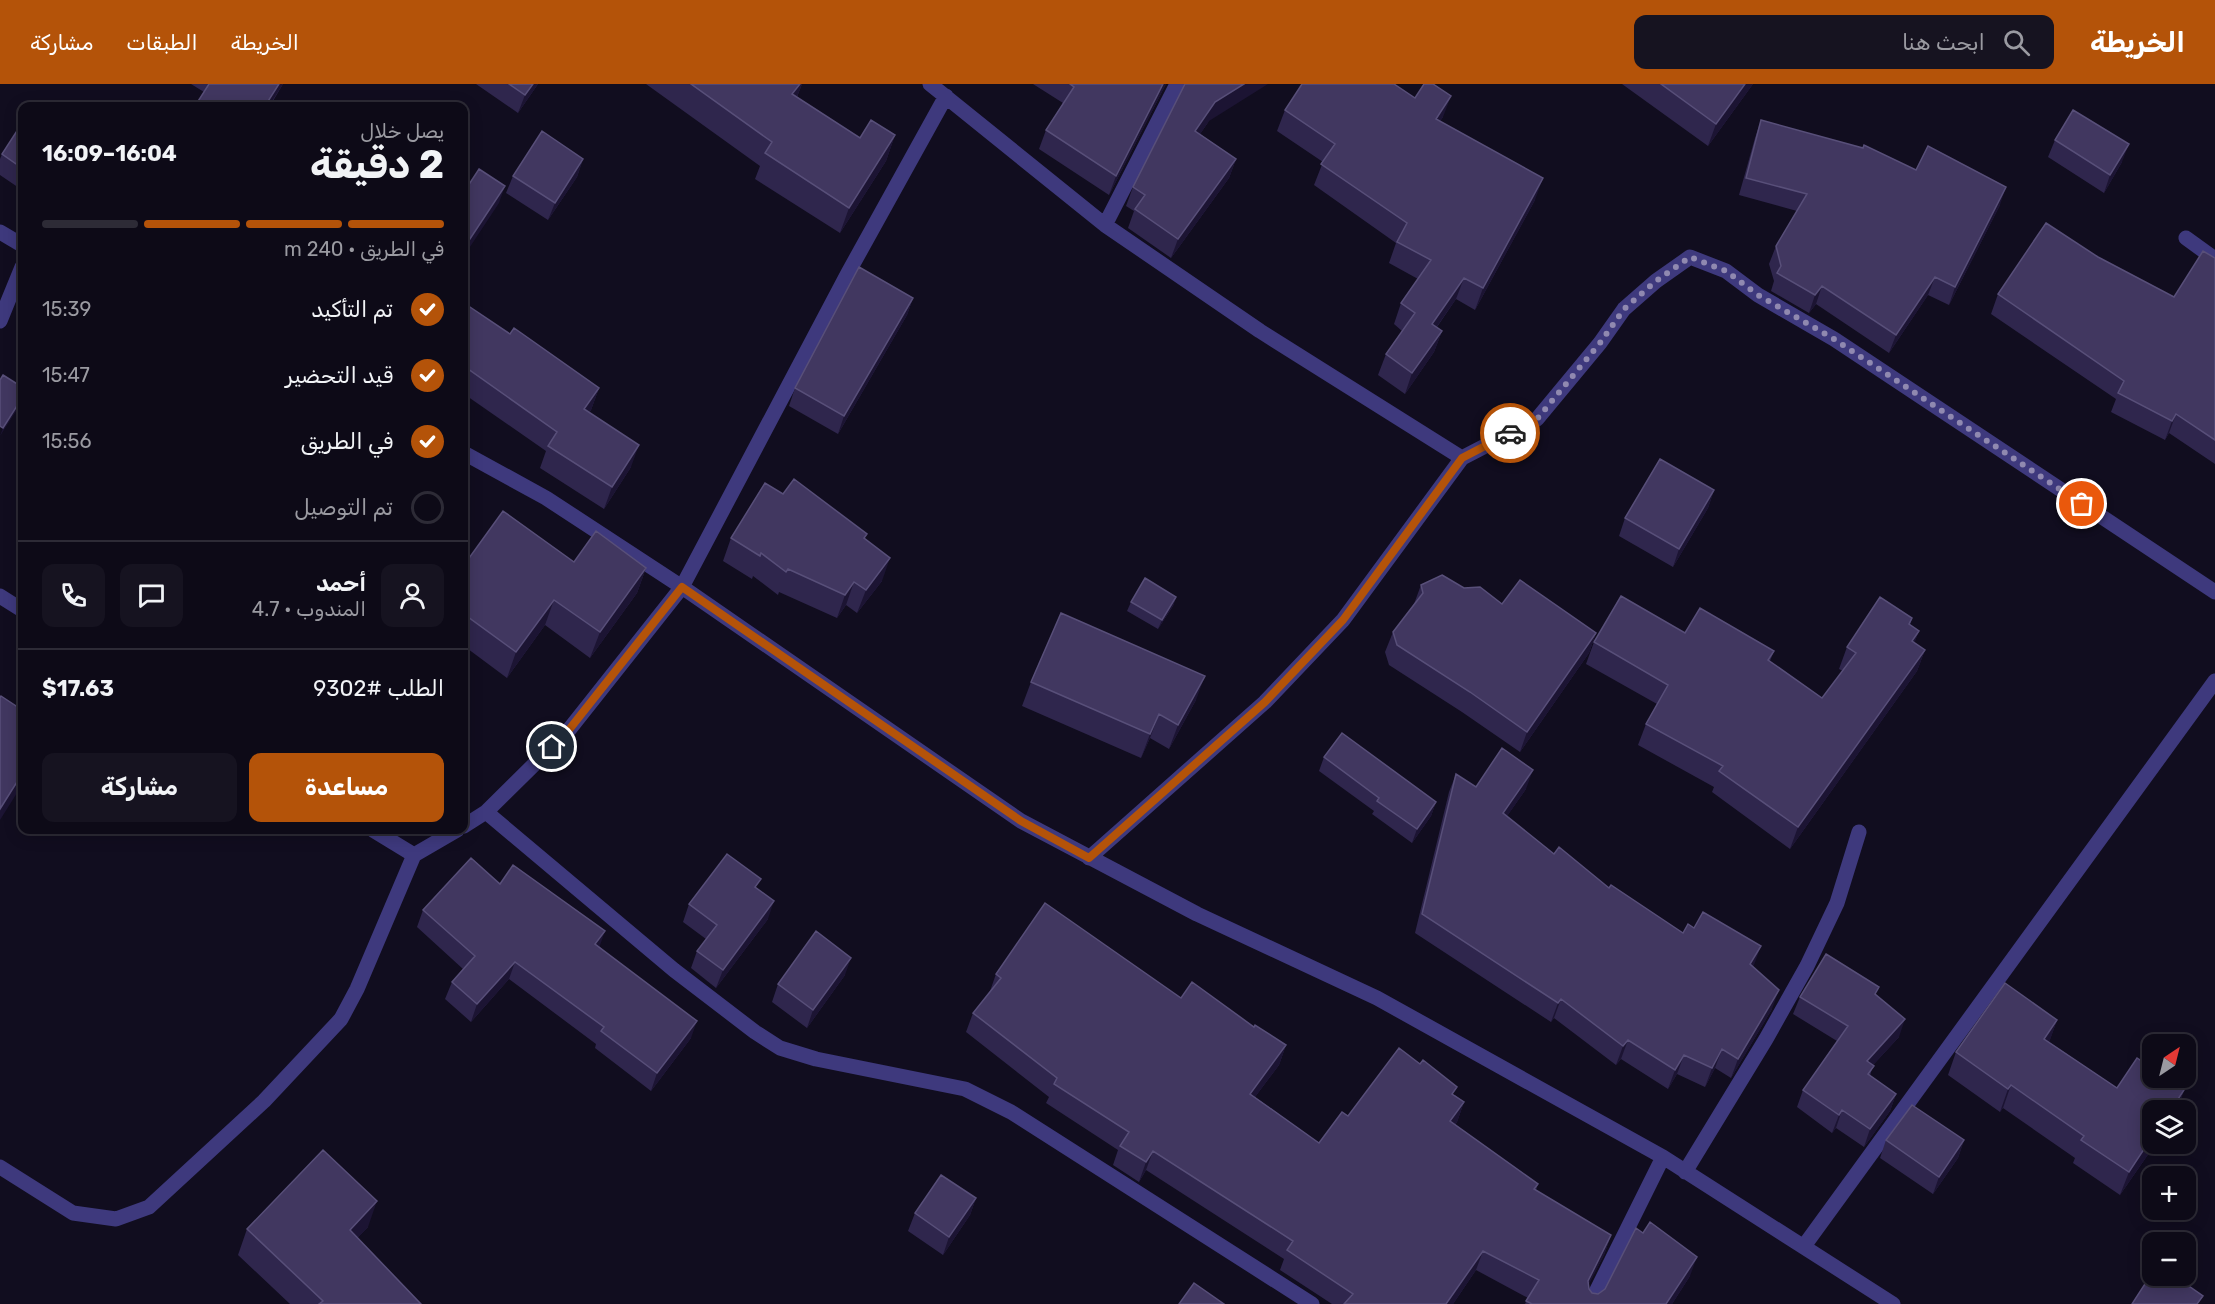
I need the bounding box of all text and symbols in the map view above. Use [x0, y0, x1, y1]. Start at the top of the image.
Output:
search box [1634, 15, 2054, 69]
icon: search [2000, 26, 2033, 59]
text: الخريطة [2090, 26, 2185, 59]
text: ابحث هنا [1902, 29, 1985, 56]
text: مشاركة [30, 30, 93, 55]
text: الطبقات [126, 30, 198, 55]
text: الخريطة [231, 30, 299, 55]
text: يصل خلال [360, 119, 444, 143]
text: 16:04–16:09 [42, 140, 177, 167]
text: 2 دقيقة [310, 142, 444, 188]
text: في الطريق · 240 m [284, 237, 444, 261]
icon: check [411, 293, 444, 326]
text: تم التأكيد [311, 296, 393, 323]
text: 15:39 [42, 297, 91, 321]
icon: check [411, 359, 444, 392]
text: قيد التحضير [285, 362, 393, 389]
text: 15:47 [42, 363, 90, 387]
courier [1480, 403, 1540, 463]
icon: car [1494, 417, 1527, 450]
icon: check [411, 425, 444, 458]
text: في الطريق [301, 428, 393, 455]
text: 15:56 [42, 429, 92, 453]
pin [2056, 478, 2107, 529]
icon: bag [2065, 487, 2098, 520]
text: تم التوصيل [294, 494, 393, 521]
button: phone [42, 564, 105, 627]
button: chat [120, 564, 183, 627]
button: person [381, 564, 444, 627]
text: أحمد [316, 570, 366, 597]
text: المندوب · 4.7 [252, 597, 366, 621]
text: $17.63 [42, 675, 114, 702]
text: الطلب #9302 [313, 675, 444, 702]
pin [526, 721, 577, 772]
icon: home [535, 730, 568, 763]
button: مشاركة [42, 753, 237, 822]
button: مساعدة [249, 753, 444, 822]
north arrow [2142, 1034, 2196, 1088]
map controls [2142, 1034, 2196, 1286]
button: layers [2142, 1100, 2196, 1154]
button: + [2142, 1166, 2196, 1220]
button: − [2142, 1232, 2196, 1286]

